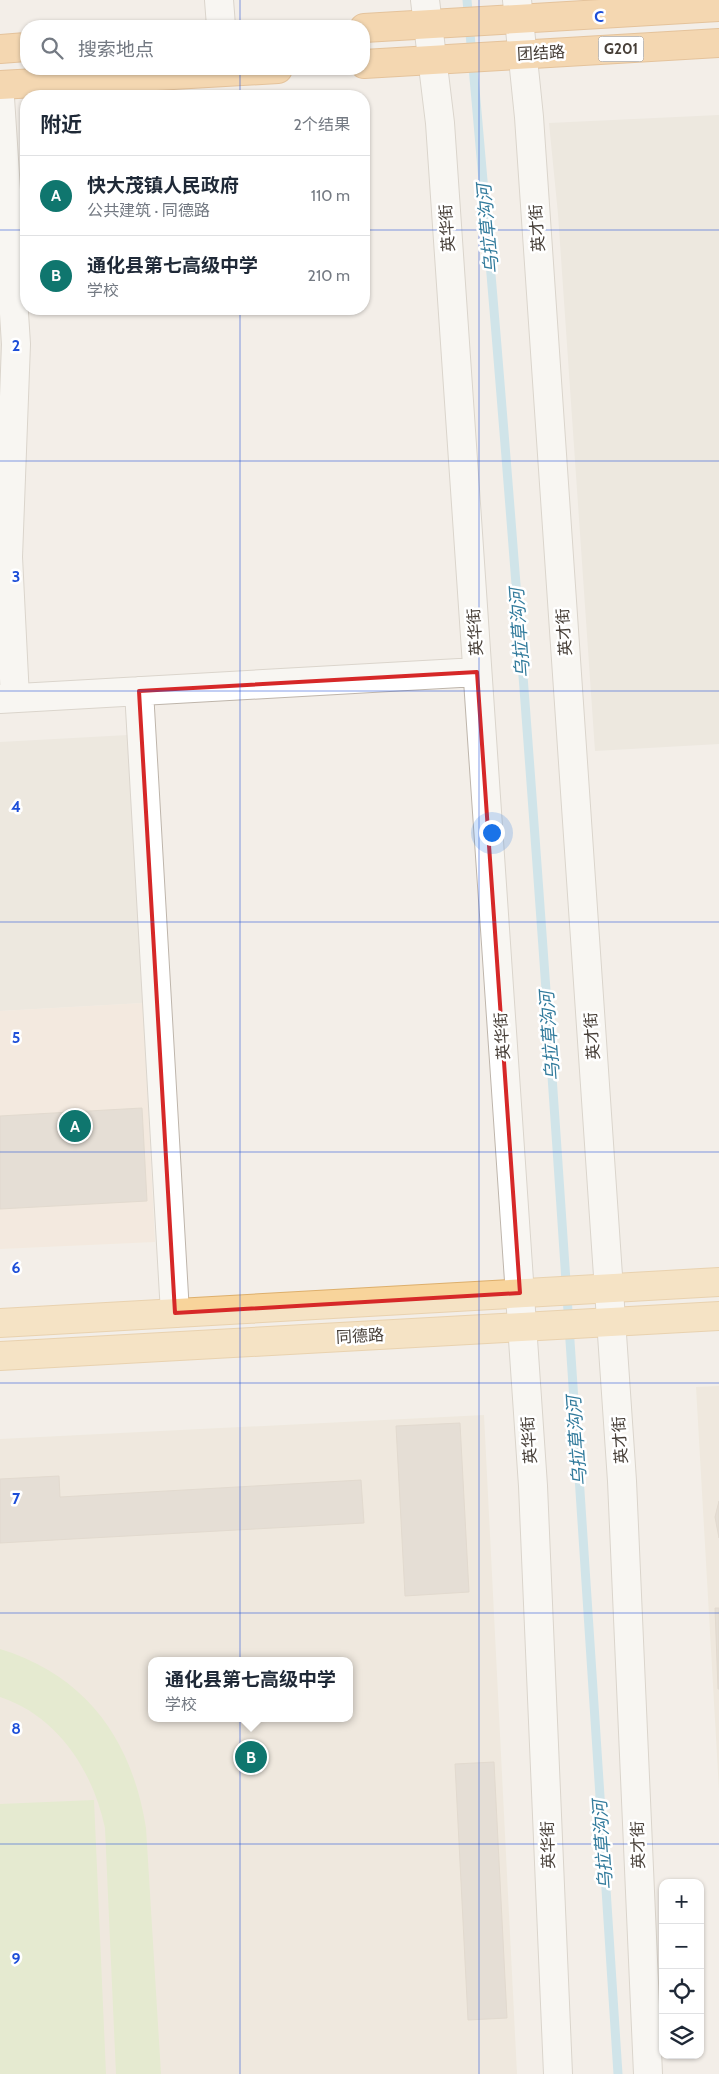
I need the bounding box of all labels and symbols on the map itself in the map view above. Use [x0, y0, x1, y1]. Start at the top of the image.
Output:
text: C [594, 7, 604, 26]
road number: G201 [598, 36, 644, 62]
street label: 团结路 [517, 42, 565, 64]
water label: 乌拉草沟河 [473, 180, 503, 275]
street label: 英华街 [436, 203, 458, 253]
street label: 英才街 [526, 203, 548, 253]
text: 2 [12, 336, 20, 355]
text: 3 [12, 567, 20, 586]
water label: 乌拉草沟河 [506, 584, 534, 679]
street label: 英华街 [464, 607, 486, 657]
street label: 英才街 [553, 607, 575, 657]
text: 4 [11, 797, 21, 816]
your location [479, 820, 505, 846]
water label: 乌拉草沟河 [536, 987, 564, 1082]
street label: 英华街 [491, 1011, 513, 1061]
street label: 英才街 [581, 1011, 603, 1061]
text: 5 [12, 1028, 20, 1047]
pin: A [59, 1107, 91, 1145]
text: 6 [12, 1258, 21, 1277]
street label: 同德路 [336, 1325, 384, 1347]
water label: 乌拉草沟河 [563, 1392, 591, 1487]
street label: 英华街 [518, 1415, 540, 1465]
street label: 英才街 [609, 1415, 631, 1465]
text: 7 [12, 1489, 21, 1508]
text: 8 [11, 1719, 21, 1738]
pin: B [235, 1738, 267, 1776]
water label: 乌拉草沟河 [589, 1796, 617, 1891]
street label: 英华街 [538, 1821, 558, 1869]
street label: 英才街 [628, 1821, 648, 1869]
text: 9 [12, 1949, 21, 1968]

